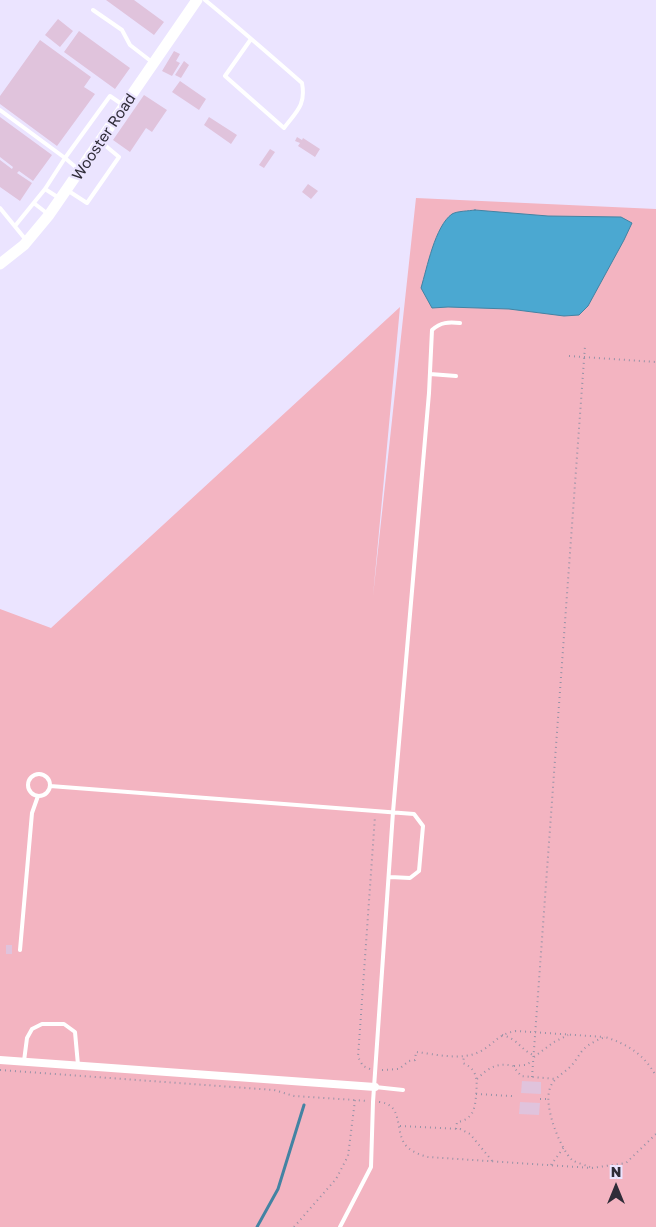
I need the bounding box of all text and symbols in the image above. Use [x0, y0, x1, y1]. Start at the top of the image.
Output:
street label: Wooster Road [68, 90, 140, 184]
north arrow [591, 1162, 641, 1212]
text: N [611, 1163, 621, 1180]

